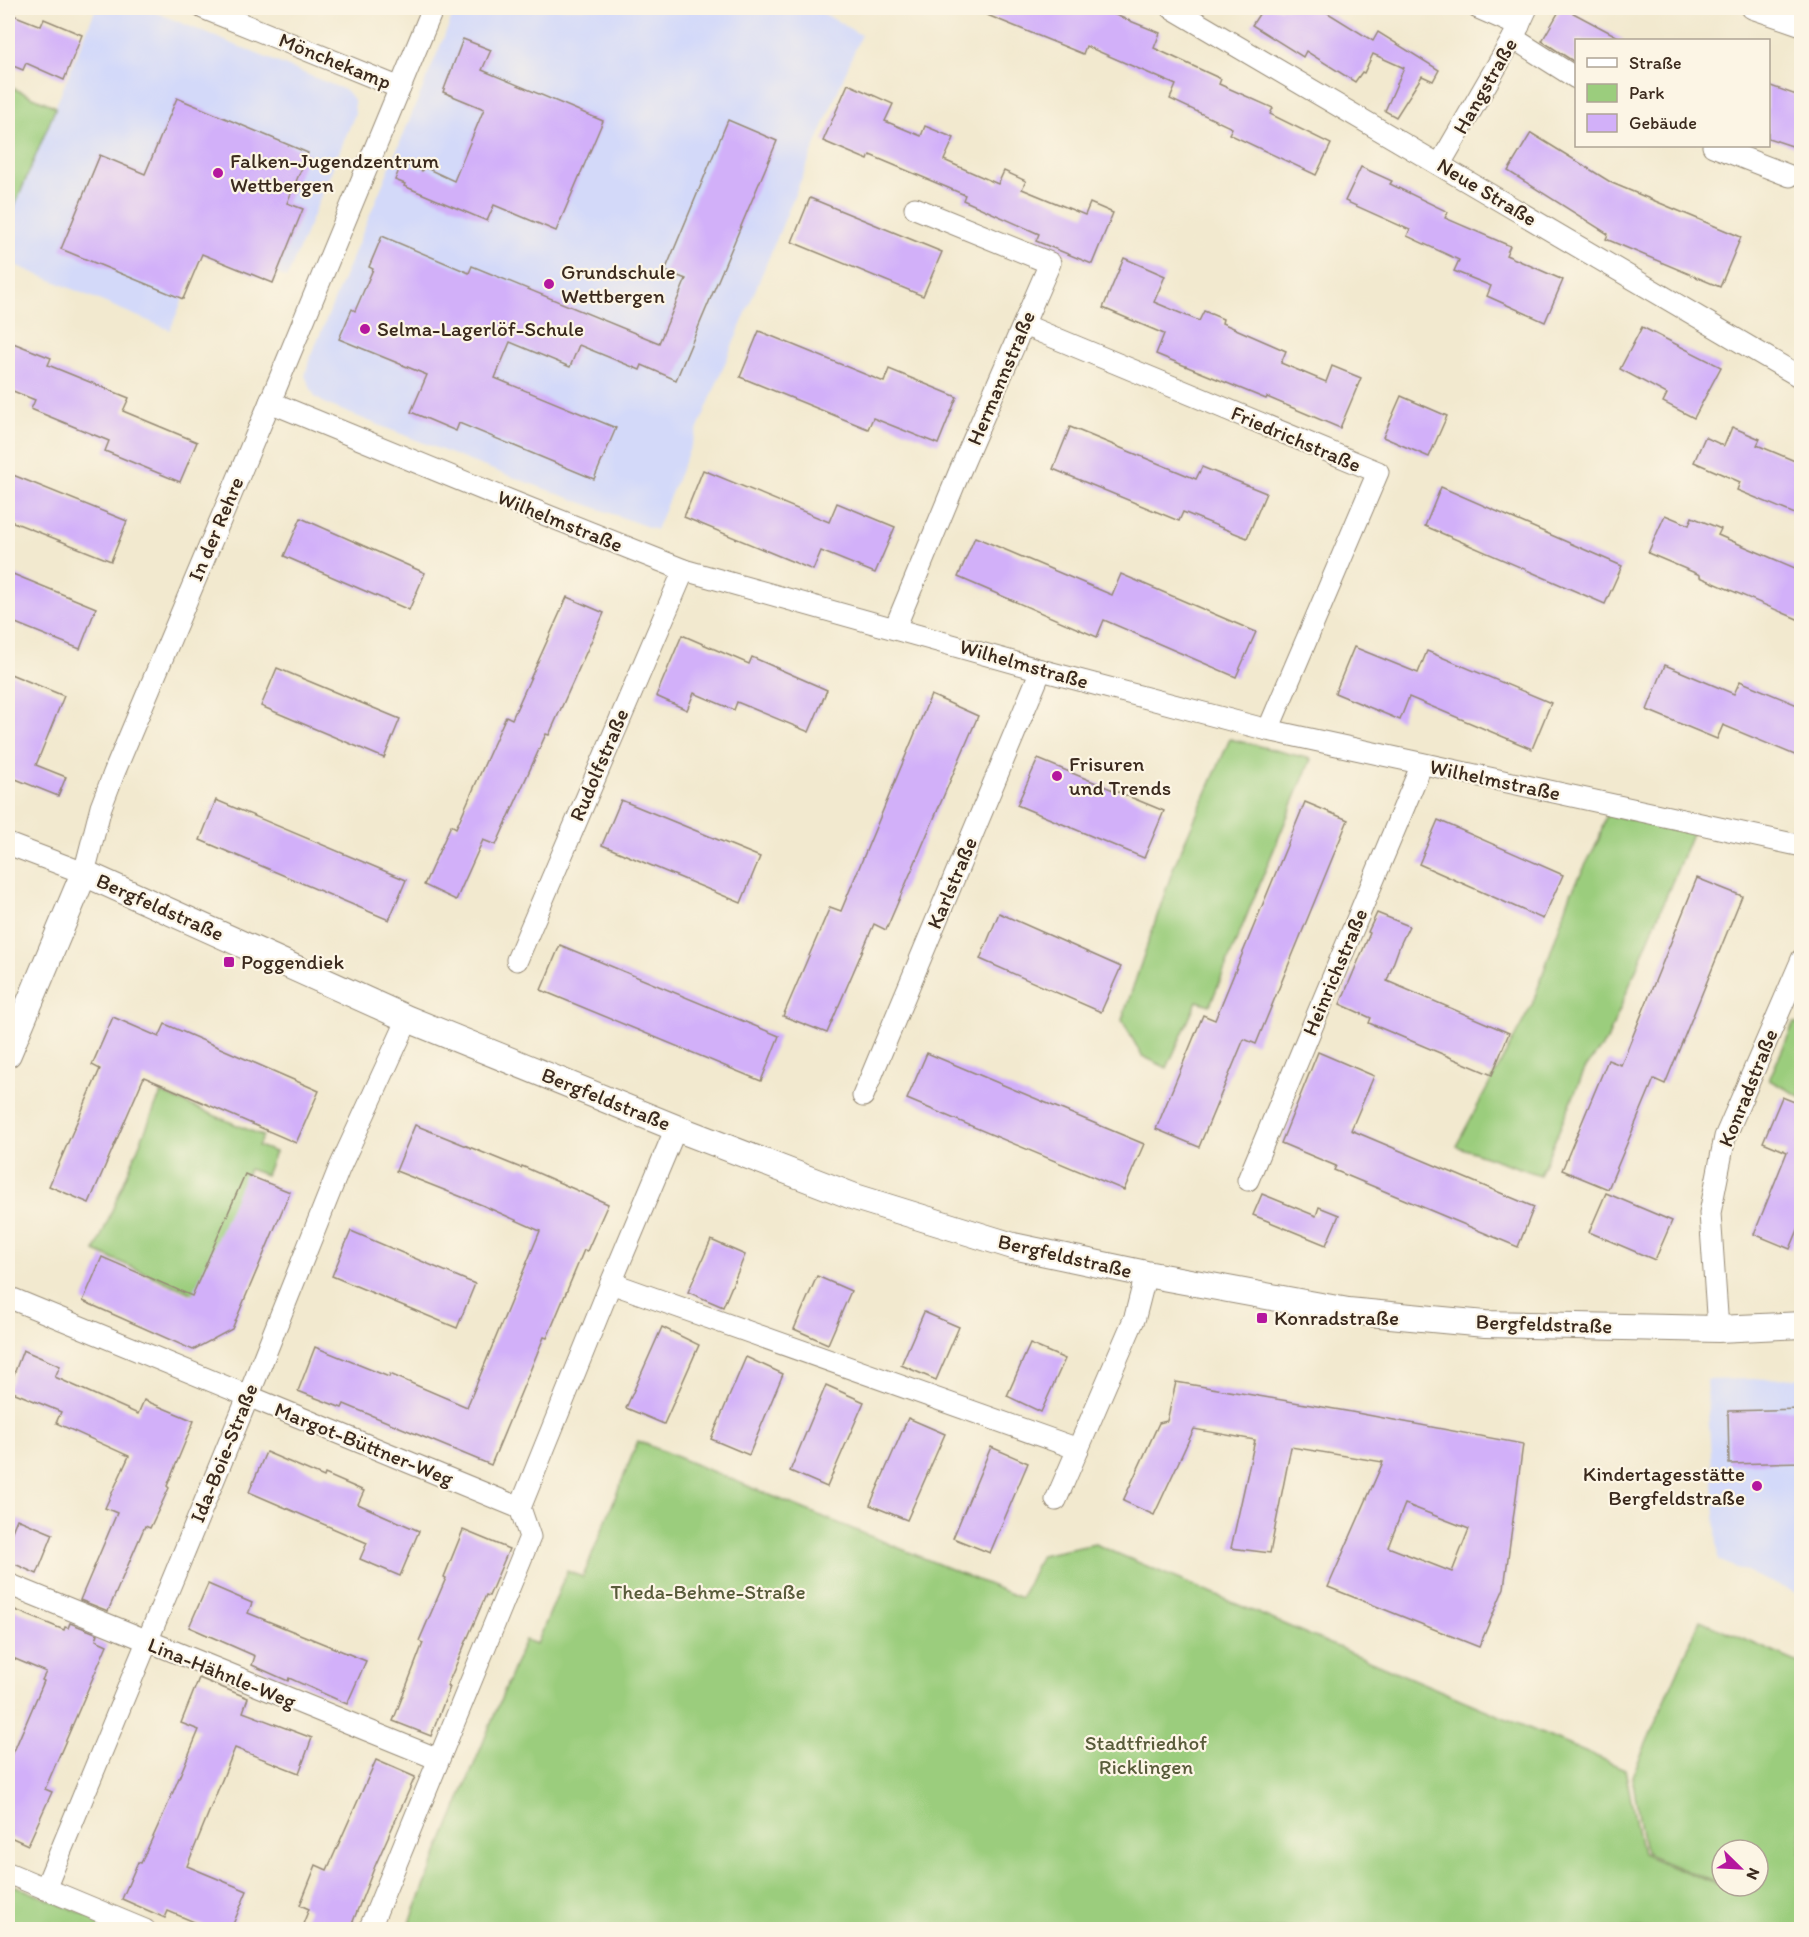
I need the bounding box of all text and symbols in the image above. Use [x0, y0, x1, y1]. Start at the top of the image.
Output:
street label: Mönchekamp [275, 27, 395, 94]
street label: Hangstraße [1447, 33, 1522, 138]
legend [1575, 39, 1770, 147]
text: Straße [1629, 52, 1682, 74]
text: Park [1629, 82, 1664, 104]
text: Gebäude [1629, 112, 1697, 134]
place label: Falken-Jugendzentrum Wettbergen [230, 148, 439, 197]
street label: Neue Straße [1433, 152, 1542, 231]
marker: Falken-Jugendzentrum Wettbergen [211, 166, 225, 180]
place label: Grundschule Wettbergen [561, 259, 676, 308]
marker: Grundschule Wettbergen [542, 277, 556, 291]
street label: Hermannstraße [961, 307, 1040, 449]
place label: Selma-Lagerlöf-Schule [377, 316, 584, 341]
marker: Selma-Lagerlöf-Schule [358, 322, 372, 336]
street label: Friedrichstraße [1227, 400, 1365, 477]
street label: In der Rehre [182, 473, 249, 585]
street label: Wilhelmstraße [494, 484, 627, 557]
street label: Wilhelmstraße [957, 633, 1091, 694]
street label: Rudolfstraße [564, 705, 633, 825]
place label: Frisuren und Trends [1069, 751, 1171, 800]
street label: Wilhelmstraße [1427, 753, 1563, 806]
marker: Frisuren und Trends [1050, 769, 1064, 783]
street label: Karlstraße [921, 833, 982, 932]
street label: Bergfeldstraße [93, 867, 228, 946]
street label: Heinrichstraße [1297, 905, 1373, 1039]
place label: Poggendiek [241, 949, 344, 974]
marker: Poggendiek [222, 955, 236, 969]
street label: Konradstraße [1713, 1025, 1783, 1150]
street label: Bergfeldstraße [538, 1061, 674, 1136]
street label: Bergfeldstraße [996, 1228, 1135, 1283]
place label: Konradstraße [1274, 1305, 1399, 1330]
street label: Bergfeldstraße [1475, 1309, 1613, 1338]
marker: Konradstraße [1255, 1311, 1269, 1325]
street label: Ida-Boie-Straße [184, 1380, 263, 1526]
street label: Margot-Büttner-Weg [271, 1396, 457, 1491]
place label: Kindertagesstätte Bergfeldstraße [1583, 1461, 1745, 1510]
marker: Kindertagesstätte Bergfeldstraße [1750, 1479, 1764, 1493]
park label: Theda-Behme-Straße [610, 1579, 806, 1604]
street label: Lina-Hähnle-Weg [144, 1631, 300, 1714]
park label: Stadtfriedhof Ricklingen [1085, 1730, 1207, 1779]
north arrow [1710, 1838, 1770, 1898]
text: N [1742, 1865, 1764, 1883]

